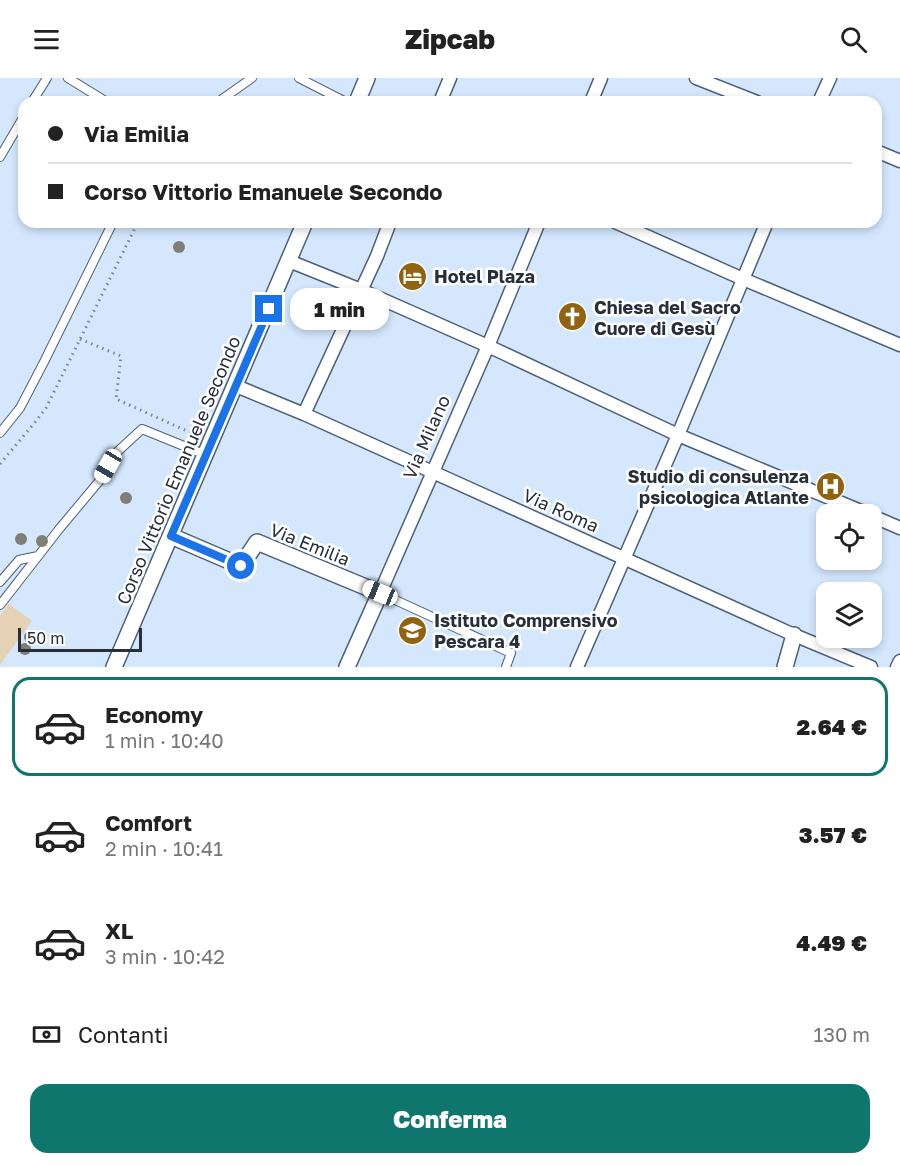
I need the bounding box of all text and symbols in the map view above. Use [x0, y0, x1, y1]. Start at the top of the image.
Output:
icon: menu [30, 23, 63, 56]
text: Zipcab [405, 23, 495, 55]
icon: search [837, 23, 870, 56]
text: Via Emilia [84, 120, 189, 147]
text: Corso Vittorio Emanuele Secondo [84, 178, 442, 205]
hotel icon: Hotel Plaza [397, 260, 429, 292]
place label: Hotel Plaza [434, 265, 535, 287]
callout: 1 min [290, 288, 389, 330]
route end [255, 295, 282, 322]
place label: Chiesa del Sacro Cuore di Gesù [594, 296, 741, 339]
text: 1 min [314, 297, 365, 321]
church icon: Chiesa del Sacro Cuore di Gesù [557, 301, 589, 333]
street label: Corso Vittorio Emanuele Secondo [111, 332, 245, 608]
street label: Via Milano [398, 392, 454, 482]
car [91, 446, 125, 486]
place label: Studio di consulenza psicologica Atlante [628, 465, 809, 508]
hospital icon: Studio di consulenza psicologica Atlante [814, 470, 846, 502]
street label: Via Roma [520, 484, 602, 536]
map controls [816, 504, 882, 648]
button: locate [816, 504, 882, 570]
street label: Via Emilia [267, 518, 353, 570]
route start [227, 552, 254, 579]
car [360, 578, 400, 608]
button: layers [816, 582, 882, 648]
place label: Istituto Comprensivo Pescara 4 [434, 609, 618, 652]
school or university icon: Istituto Comprensivo Pescara 4 [397, 614, 429, 646]
scale bar [18, 625, 142, 652]
text: 50 m [27, 628, 64, 648]
icon: car [33, 700, 87, 754]
text: Economy [105, 701, 203, 728]
text: 2.64 € [796, 713, 867, 740]
text: 1 min · 10:40 [105, 728, 224, 752]
icon: car [33, 808, 87, 862]
text: Comfort [105, 809, 192, 836]
text: 3.57 € [799, 821, 867, 848]
text: 2 min · 10:41 [105, 836, 223, 860]
icon: car [33, 916, 87, 970]
text: XL [105, 917, 133, 944]
text: 4.49 € [796, 929, 867, 956]
text: 3 min · 10:42 [105, 944, 225, 968]
icon: cash [30, 1018, 63, 1051]
text: Contanti [78, 1021, 169, 1048]
text: 130 m [814, 1022, 870, 1046]
button: Conferma [30, 1084, 870, 1153]

